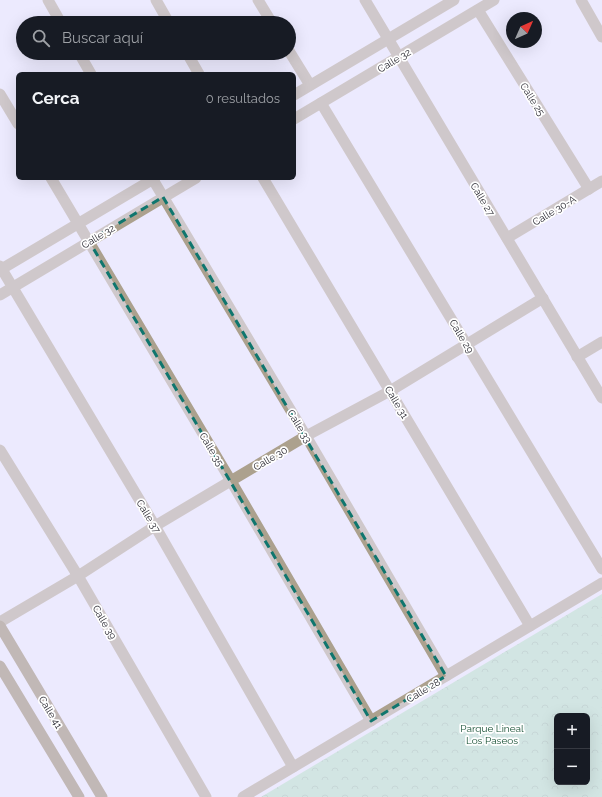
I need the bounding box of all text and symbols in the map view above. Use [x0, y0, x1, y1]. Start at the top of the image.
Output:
north arrow [506, 12, 542, 48]
search box [16, 16, 296, 60]
icon: search [30, 27, 52, 49]
text: Buscar aquí [62, 29, 143, 47]
street label: Calle 32 [376, 46, 413, 75]
street label: Calle 25 [518, 81, 547, 118]
text: Cerca [32, 88, 80, 108]
text: 0 resultados [206, 91, 280, 106]
street label: Calle 27 [468, 181, 497, 218]
street label: Calle 30-A [531, 193, 578, 228]
street label: Calle 32 [80, 222, 117, 251]
street label: Calle 29 [447, 317, 476, 355]
street label: Calle 31 [383, 384, 411, 421]
street label: Calle 33 [285, 408, 314, 445]
street label: Calle 35 [197, 431, 226, 468]
street label: Calle 30 [251, 444, 289, 473]
street label: Calle 37 [134, 498, 163, 535]
street label: Calle 39 [90, 603, 119, 641]
street label: Calle 28 [404, 676, 442, 705]
street label: Calle 41 [37, 694, 65, 731]
map controls [554, 713, 590, 785]
button: + [554, 713, 590, 749]
park label: Parque Lineal Los Paseos [460, 723, 524, 746]
button: − [554, 749, 590, 785]

